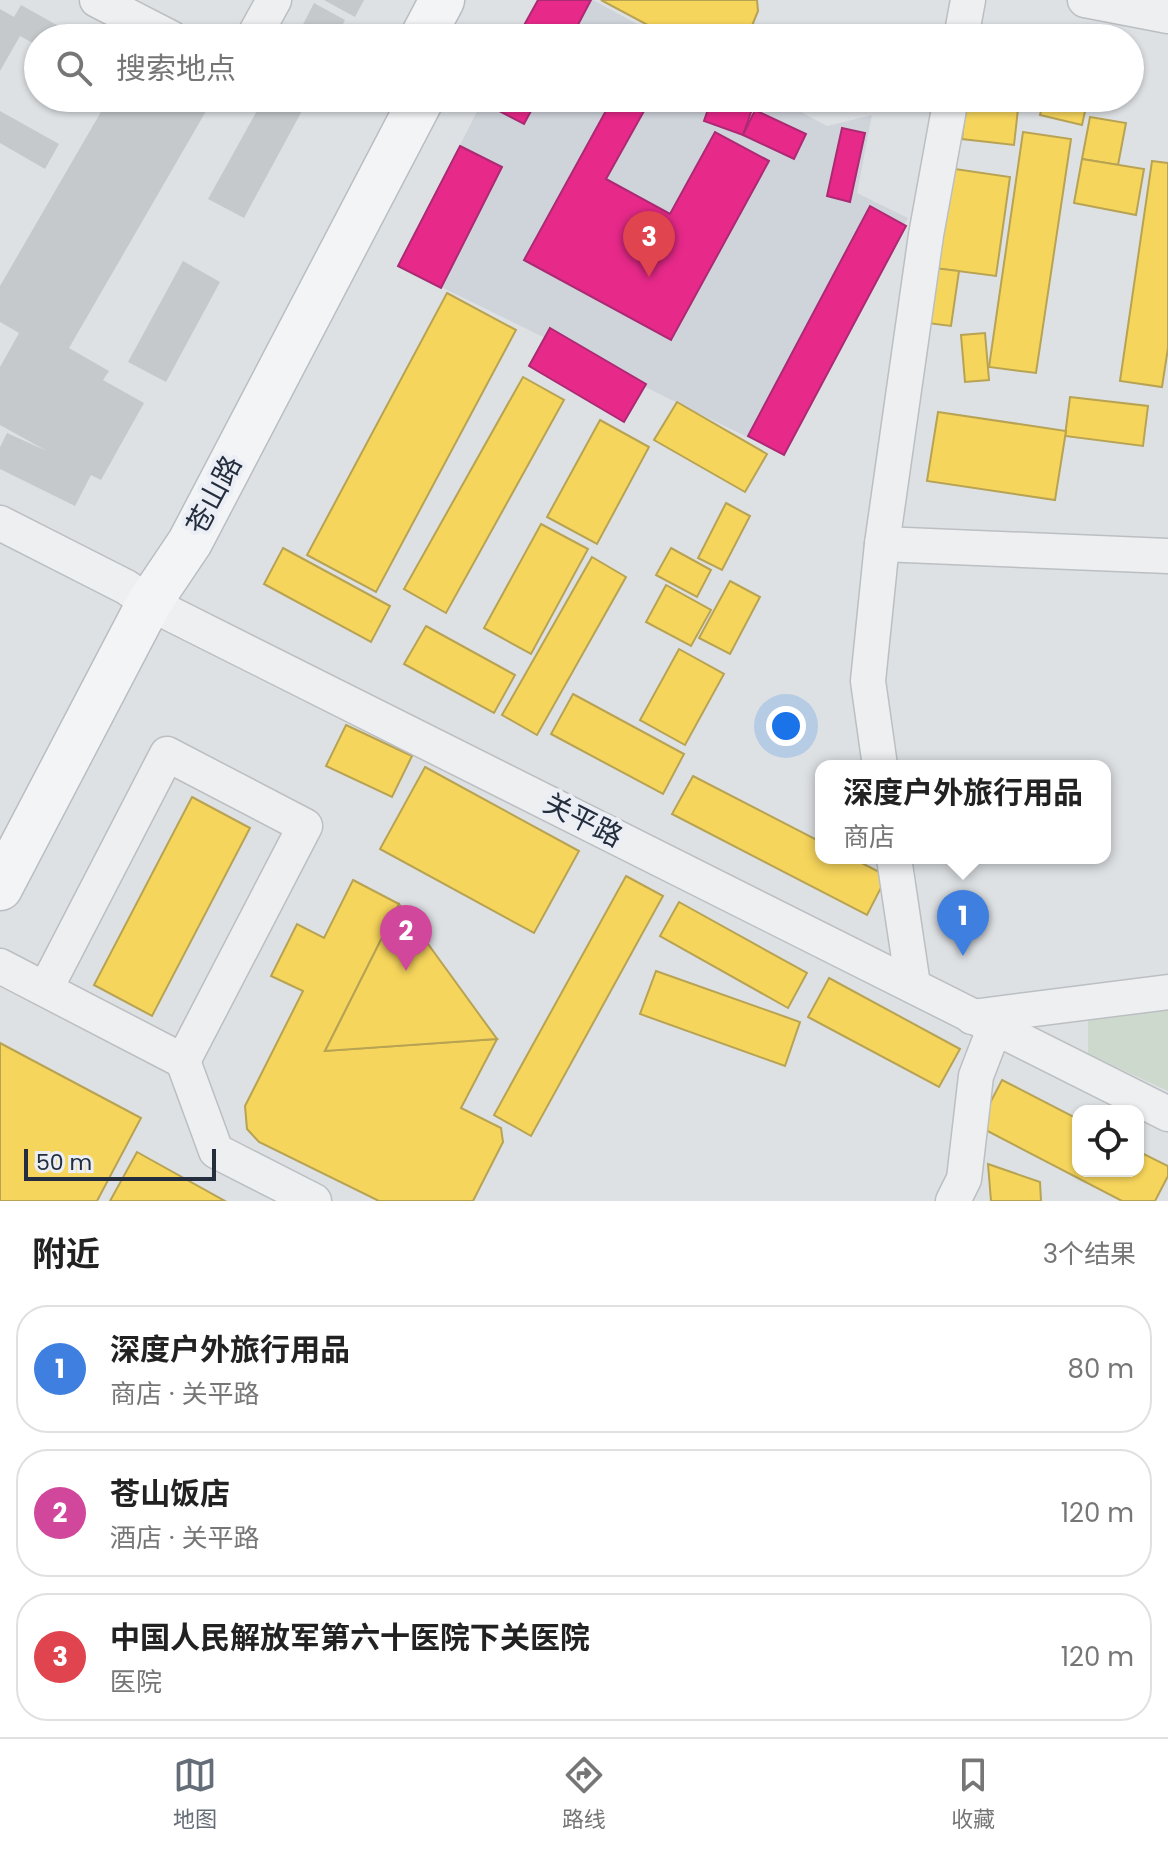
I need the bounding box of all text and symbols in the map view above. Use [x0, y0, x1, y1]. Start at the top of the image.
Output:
search box [24, 24, 1144, 112]
icon: search [52, 46, 96, 90]
text: 搜索地点 [116, 47, 236, 90]
pin: 3 [623, 211, 675, 277]
street label: 苍山路 [177, 449, 251, 541]
your location [766, 706, 806, 746]
popup [815, 760, 1111, 864]
text: 深度户外旅行用品 [843, 771, 1083, 814]
street label: 关平路 [537, 784, 629, 856]
text: 商店 [843, 819, 895, 855]
pin: 1 [937, 890, 989, 956]
pin: 2 [380, 905, 432, 971]
map controls [1072, 1105, 1144, 1177]
button: locate [1072, 1105, 1144, 1177]
scale bar [24, 1145, 216, 1181]
text: 50 m [36, 1147, 92, 1178]
text: 附近 [32, 1230, 100, 1278]
text: 3个结果 [1043, 1236, 1136, 1272]
text: 深度户外旅行用品 [110, 1328, 350, 1371]
text: 1 [55, 1351, 65, 1387]
text: 80 m [1068, 1351, 1134, 1387]
text: 商店 · 关平路 [110, 1376, 259, 1412]
text: 苍山饭店 [110, 1472, 230, 1515]
text: 2 [53, 1495, 67, 1531]
text: 120 m [1061, 1495, 1134, 1531]
text: 酒店 · 关平路 [110, 1520, 259, 1556]
text: 中国人民解放军第六十医院下关医院 [110, 1616, 590, 1659]
text: 3 [52, 1639, 68, 1675]
text: 120 m [1061, 1639, 1134, 1675]
text: 医院 [110, 1664, 162, 1700]
tab: 地图 [173, 1753, 217, 1836]
tab: 路线 [562, 1753, 606, 1836]
tab: 收藏 [951, 1753, 995, 1836]

